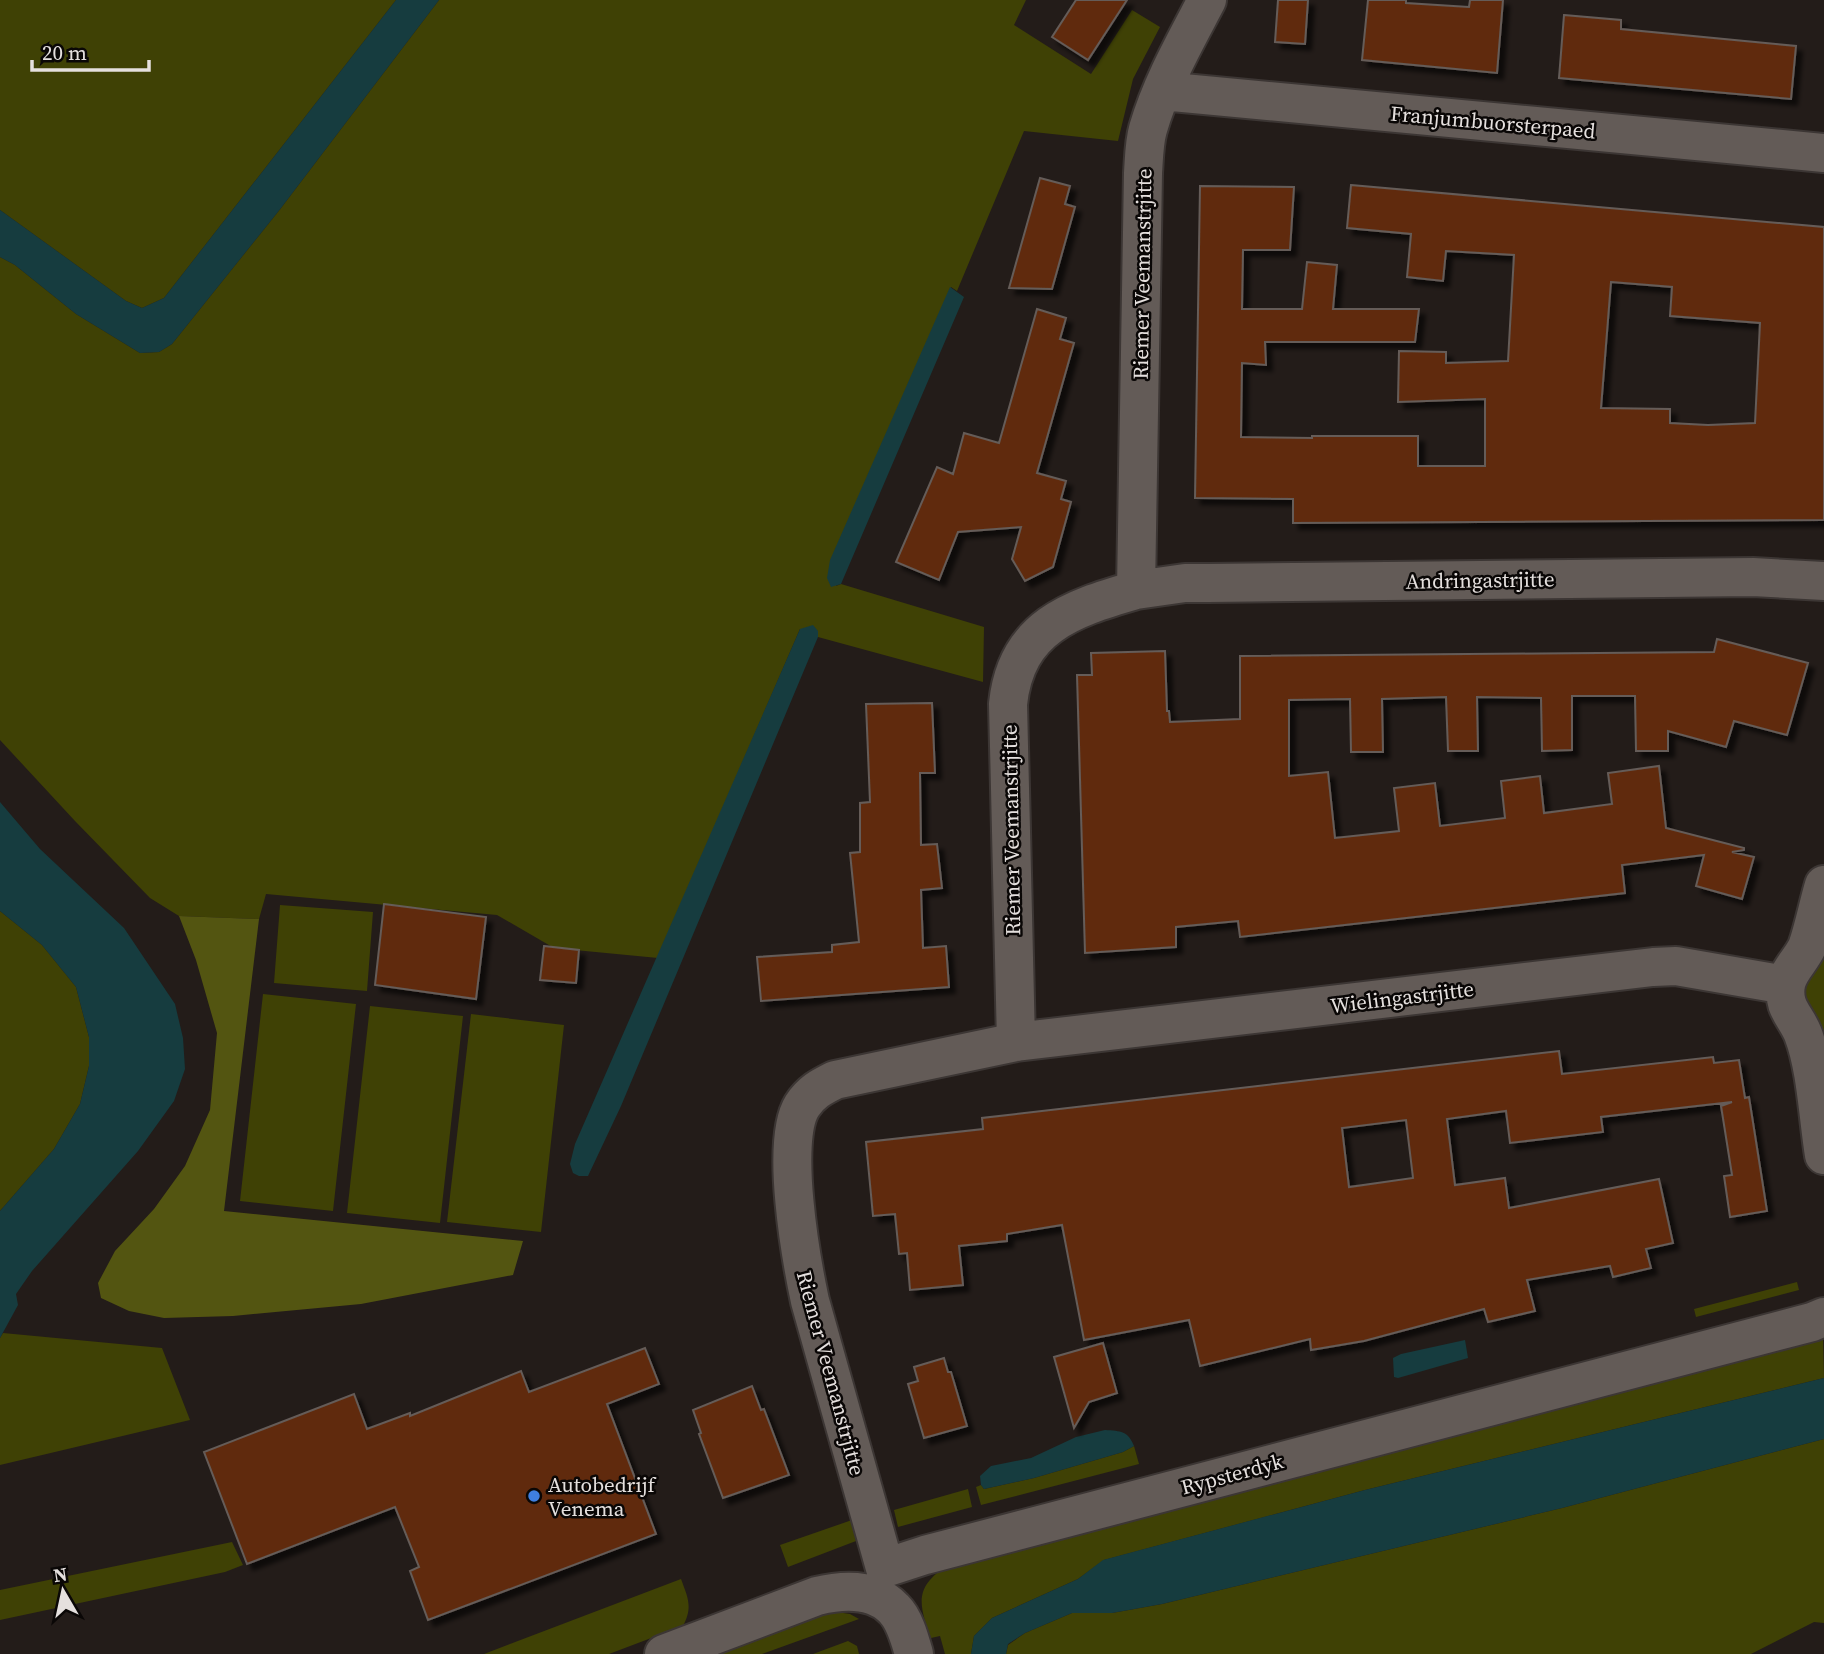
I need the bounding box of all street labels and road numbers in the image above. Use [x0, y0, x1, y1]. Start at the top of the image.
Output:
street label: Franjumbuorsterpaed [1389, 99, 1597, 145]
street label: Riemer Veemanstrjitte [1126, 168, 1158, 380]
street label: Andringastrjitte [1405, 564, 1555, 596]
street label: Riemer Veemanstrjitte [995, 724, 1027, 936]
street label: Wielingastrjitte [1329, 974, 1475, 1020]
street label: Riemer Veemanstrjitte [790, 1267, 872, 1479]
street label: Rypsterdyk [1177, 1446, 1287, 1502]

